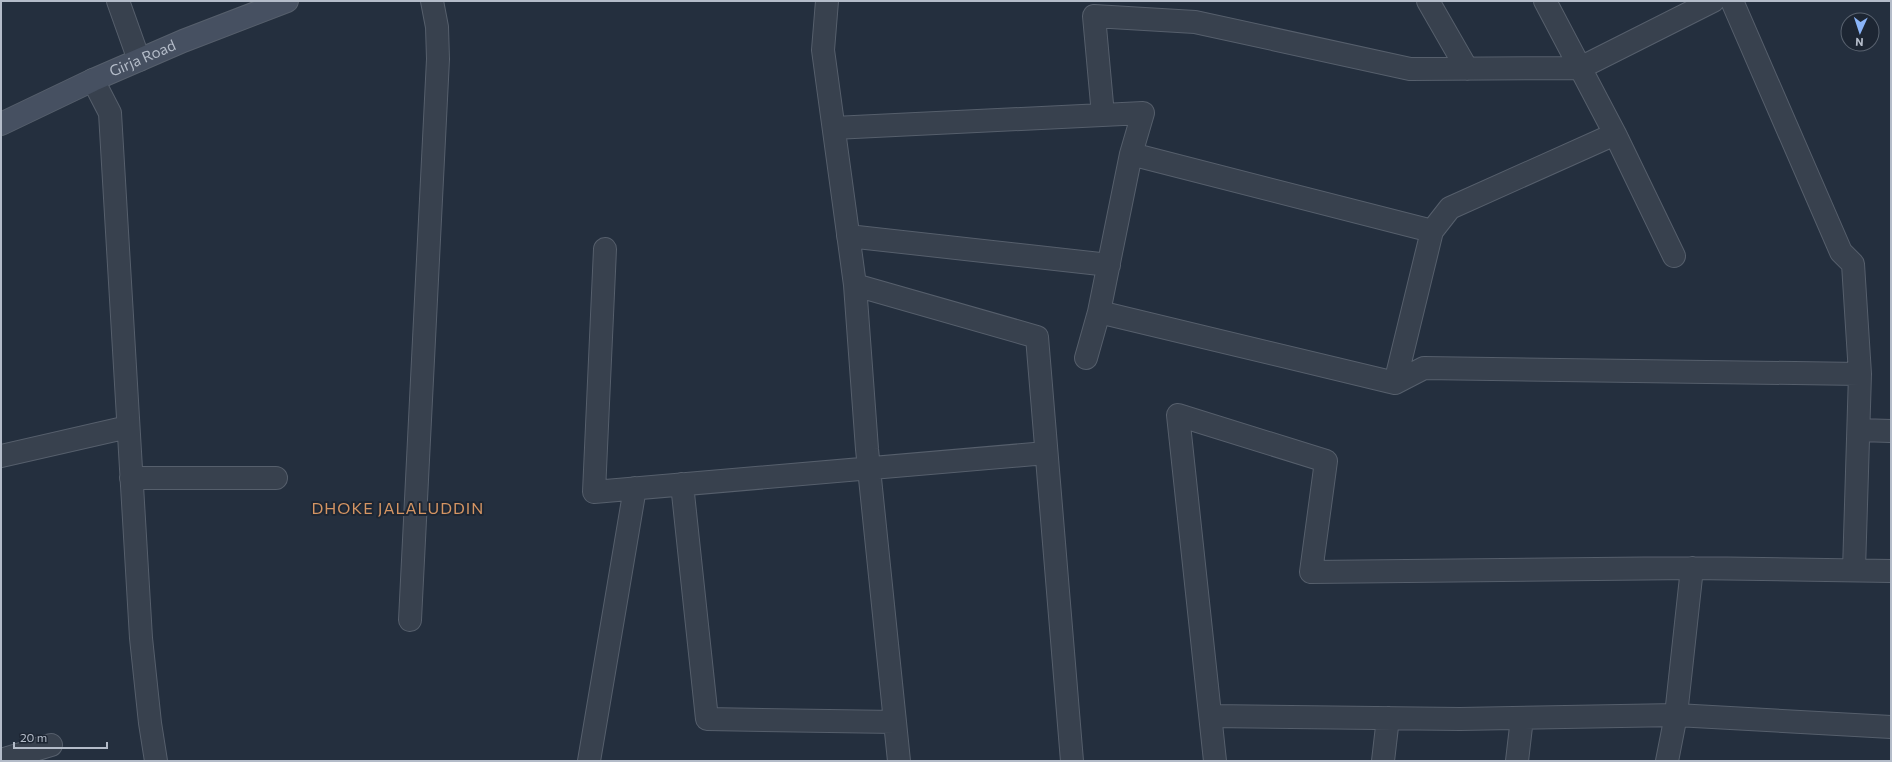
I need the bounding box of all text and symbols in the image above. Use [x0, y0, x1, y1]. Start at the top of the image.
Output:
north arrow [1840, 12, 1880, 52]
street label: Girja Road [106, 35, 178, 80]
text: N [1855, 36, 1864, 49]
district label: DHOKE JALALUDDIN [312, 498, 484, 517]
scale bar [14, 724, 107, 750]
text: 20 m [20, 730, 47, 744]

